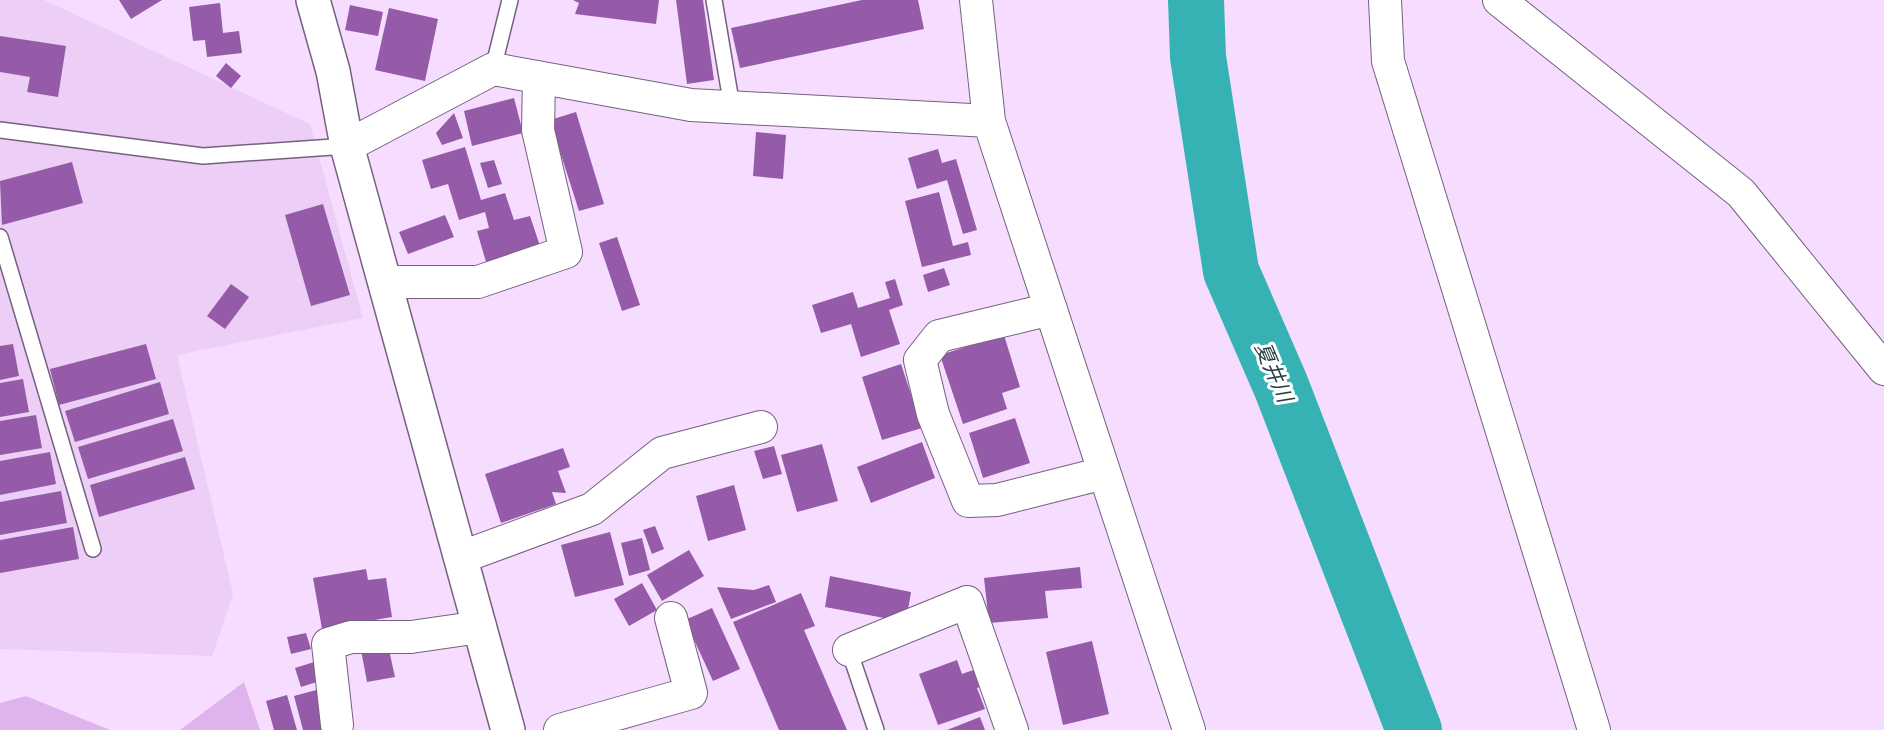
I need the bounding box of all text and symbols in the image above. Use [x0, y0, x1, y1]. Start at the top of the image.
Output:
water label: 夏井川 [1250, 338, 1299, 408]

